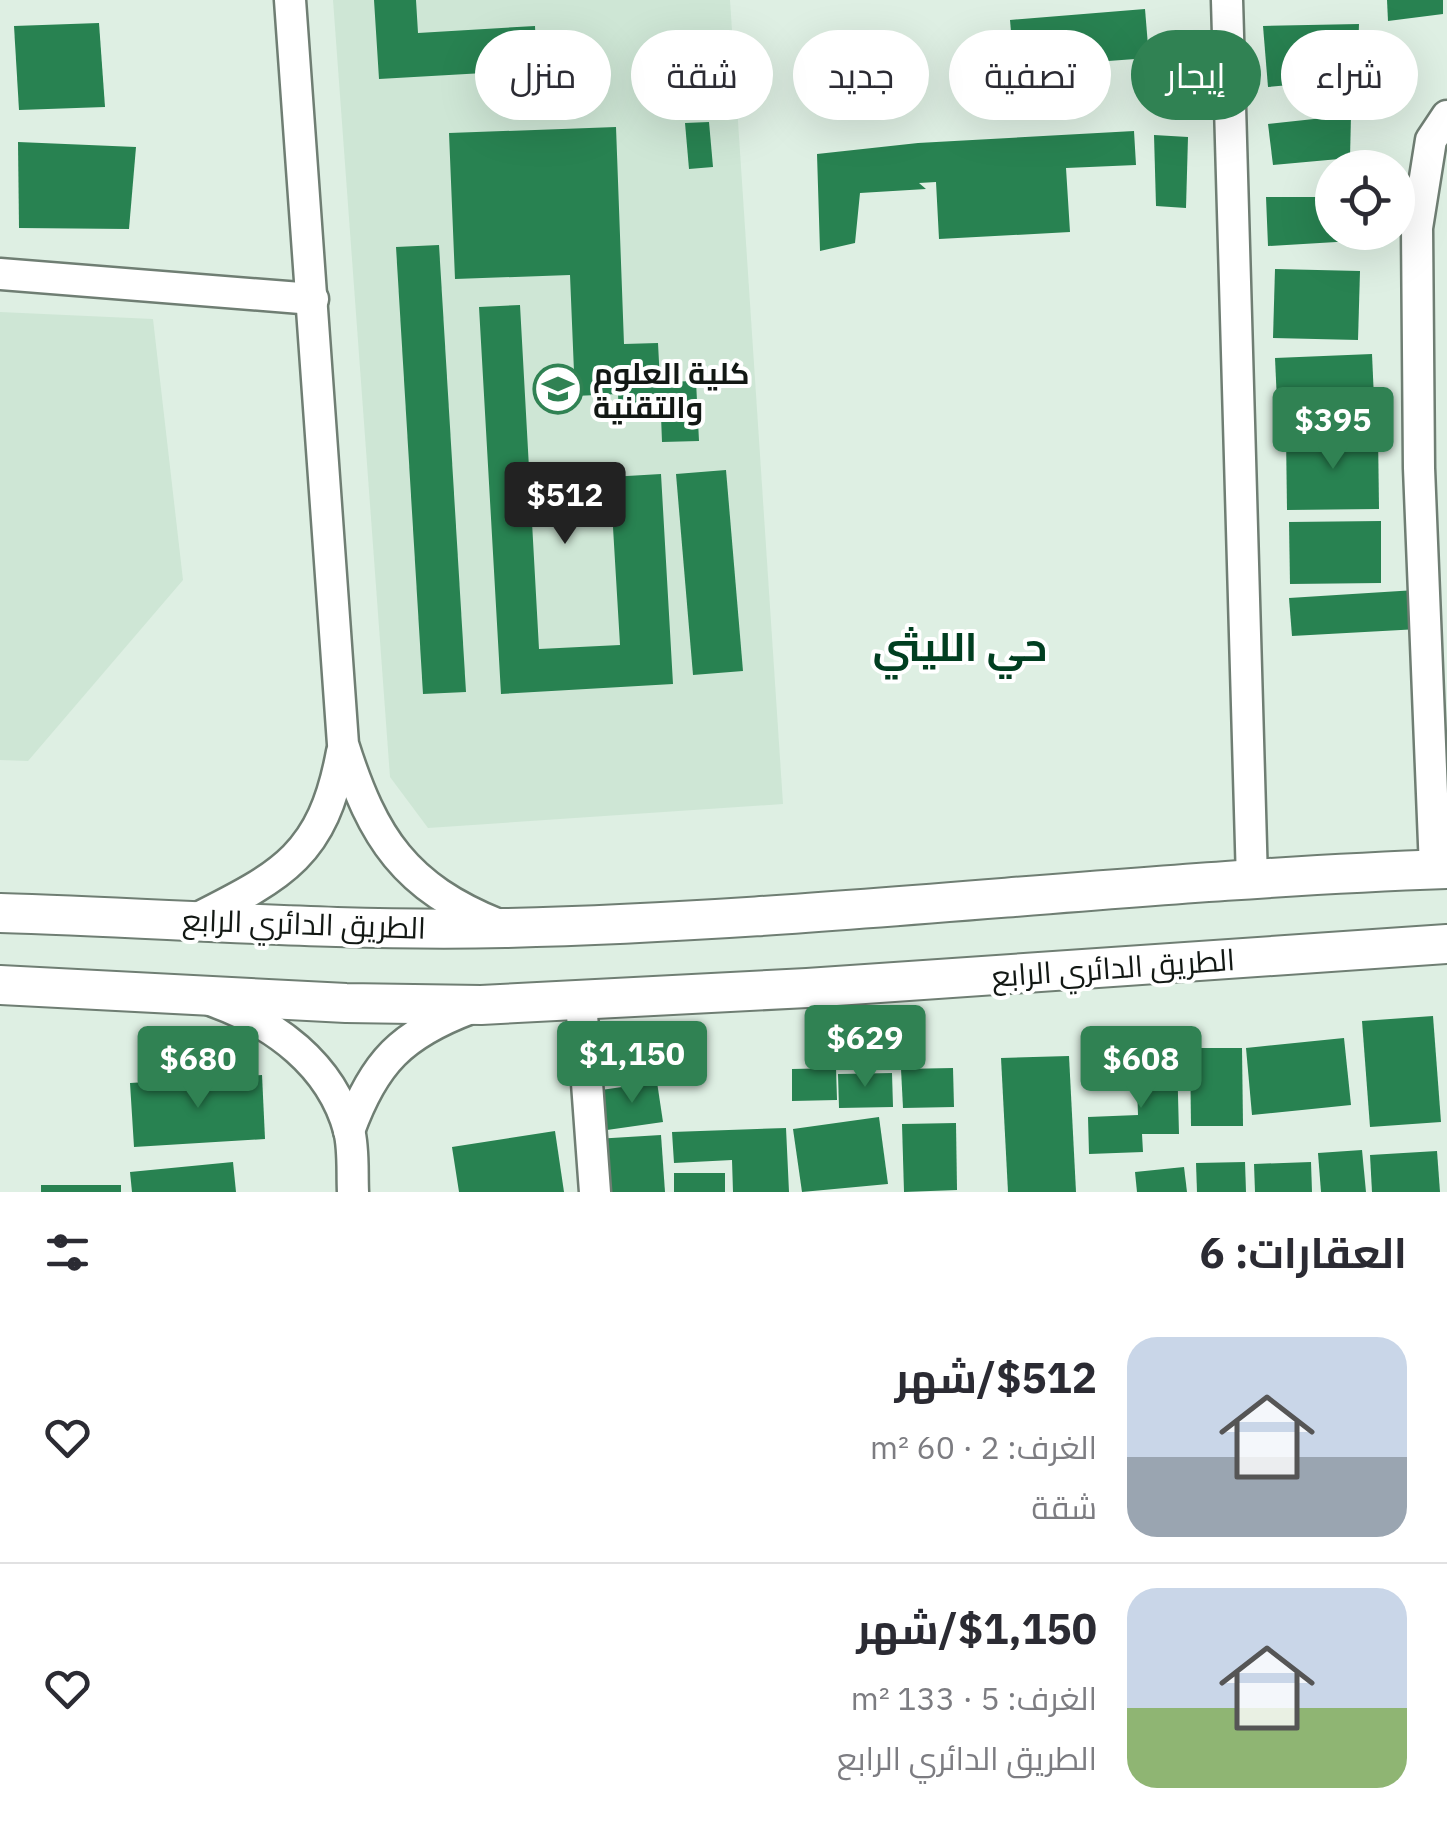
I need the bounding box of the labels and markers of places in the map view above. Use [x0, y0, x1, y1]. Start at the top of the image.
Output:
place label: كلية العلوم والتقنية [593, 353, 750, 426]
school or university icon: كلية العلوم والتقنية [532, 363, 584, 415]
pin: $395 [1274, 387, 1392, 472]
pin: $512 [506, 462, 624, 547]
pin: $629 [806, 1005, 924, 1090]
pin: $1,150 [551, 1021, 713, 1106]
pin: $680 [139, 1026, 257, 1111]
pin: $608 [1082, 1026, 1200, 1111]

